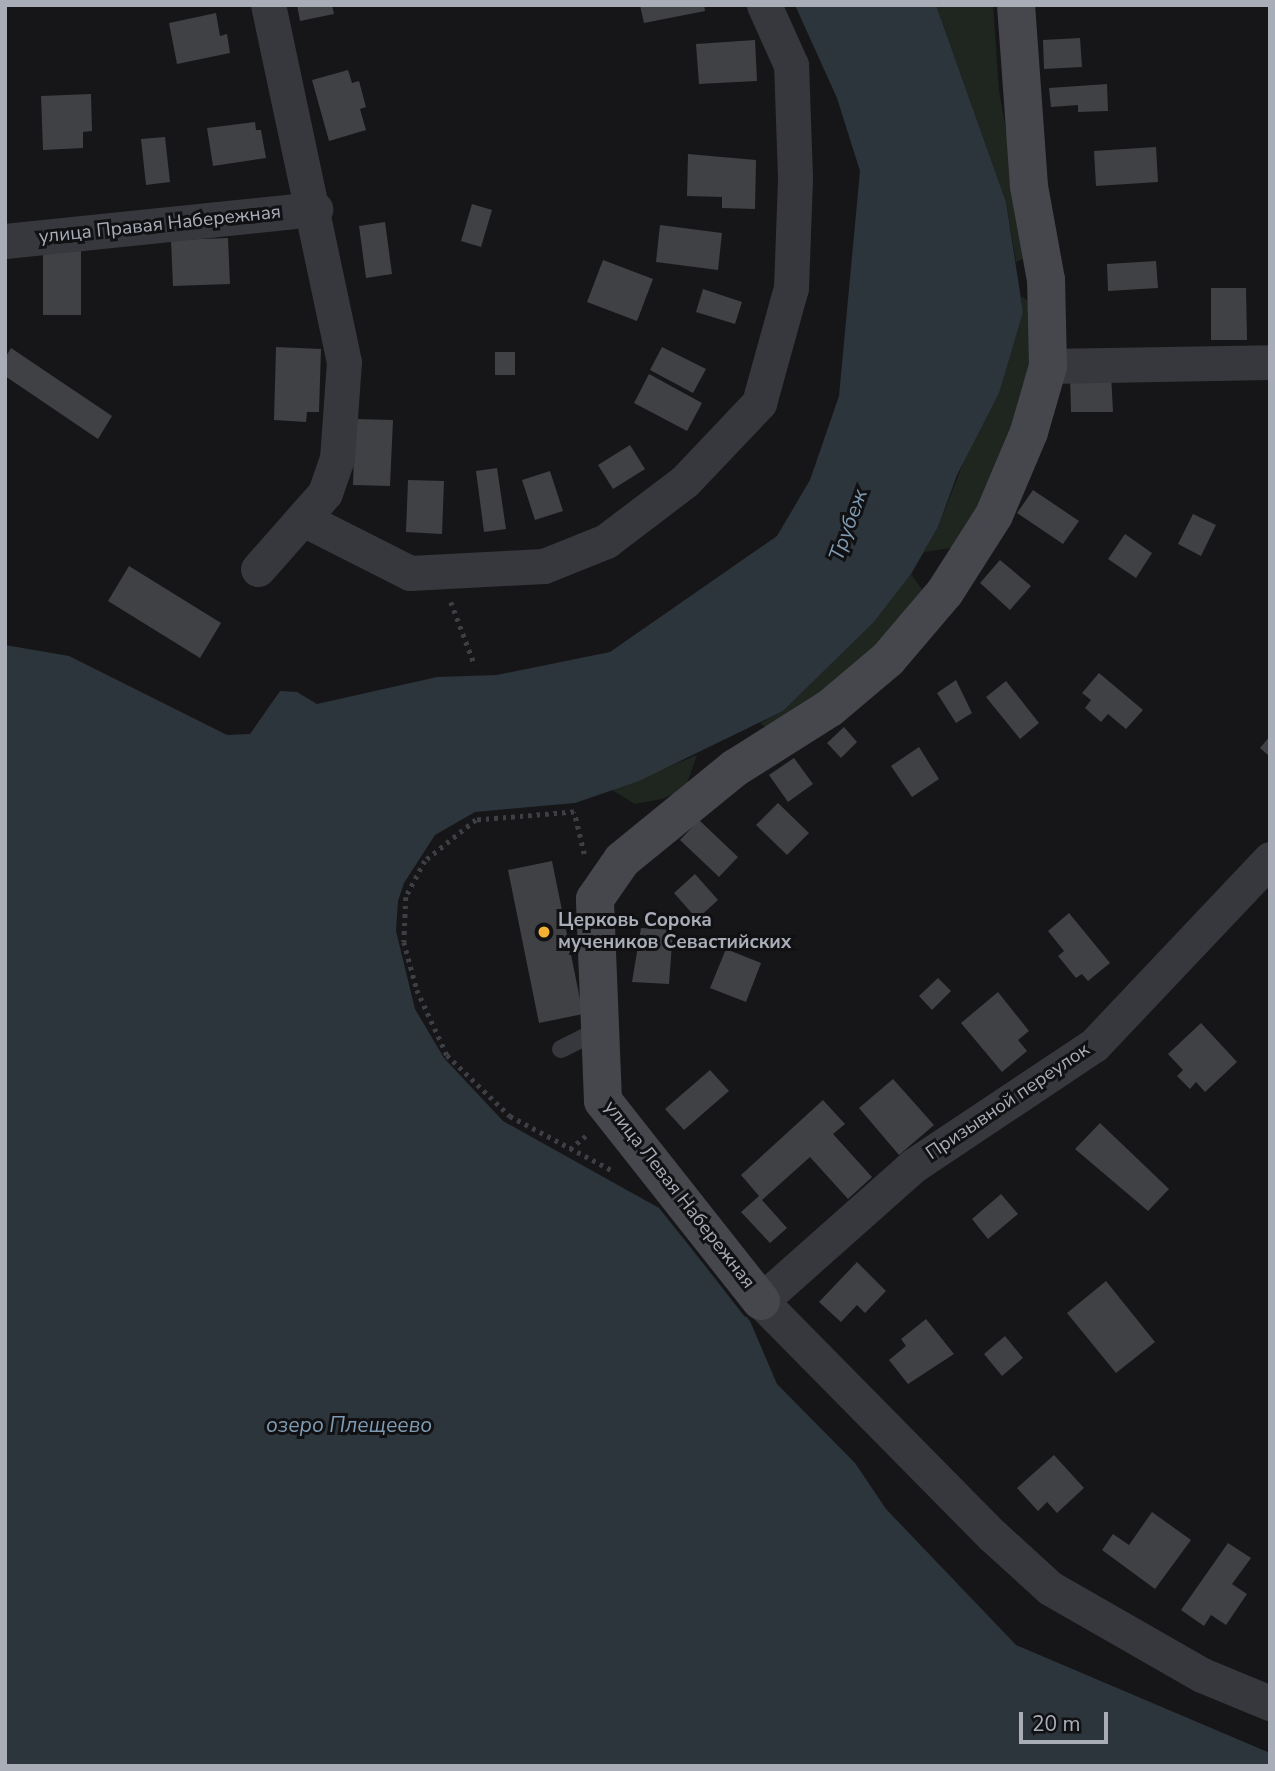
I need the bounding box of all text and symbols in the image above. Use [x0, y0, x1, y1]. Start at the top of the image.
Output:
street label: улица Правая Набережная [38, 201, 282, 249]
water label: Трубеж [823, 486, 873, 564]
place label: Церковь Сорока мучеников Севастийских [558, 910, 791, 954]
marker: Церковь Сорока мучеников Севастийских [536, 924, 552, 940]
street label: Призывной переулок [922, 1039, 1094, 1165]
street label: улица Левая Набережная [599, 1097, 759, 1293]
water label: озеро Плещеево [266, 1412, 432, 1438]
scale bar [1023, 1698, 1112, 1742]
text: 20 m [1032, 1710, 1081, 1738]

